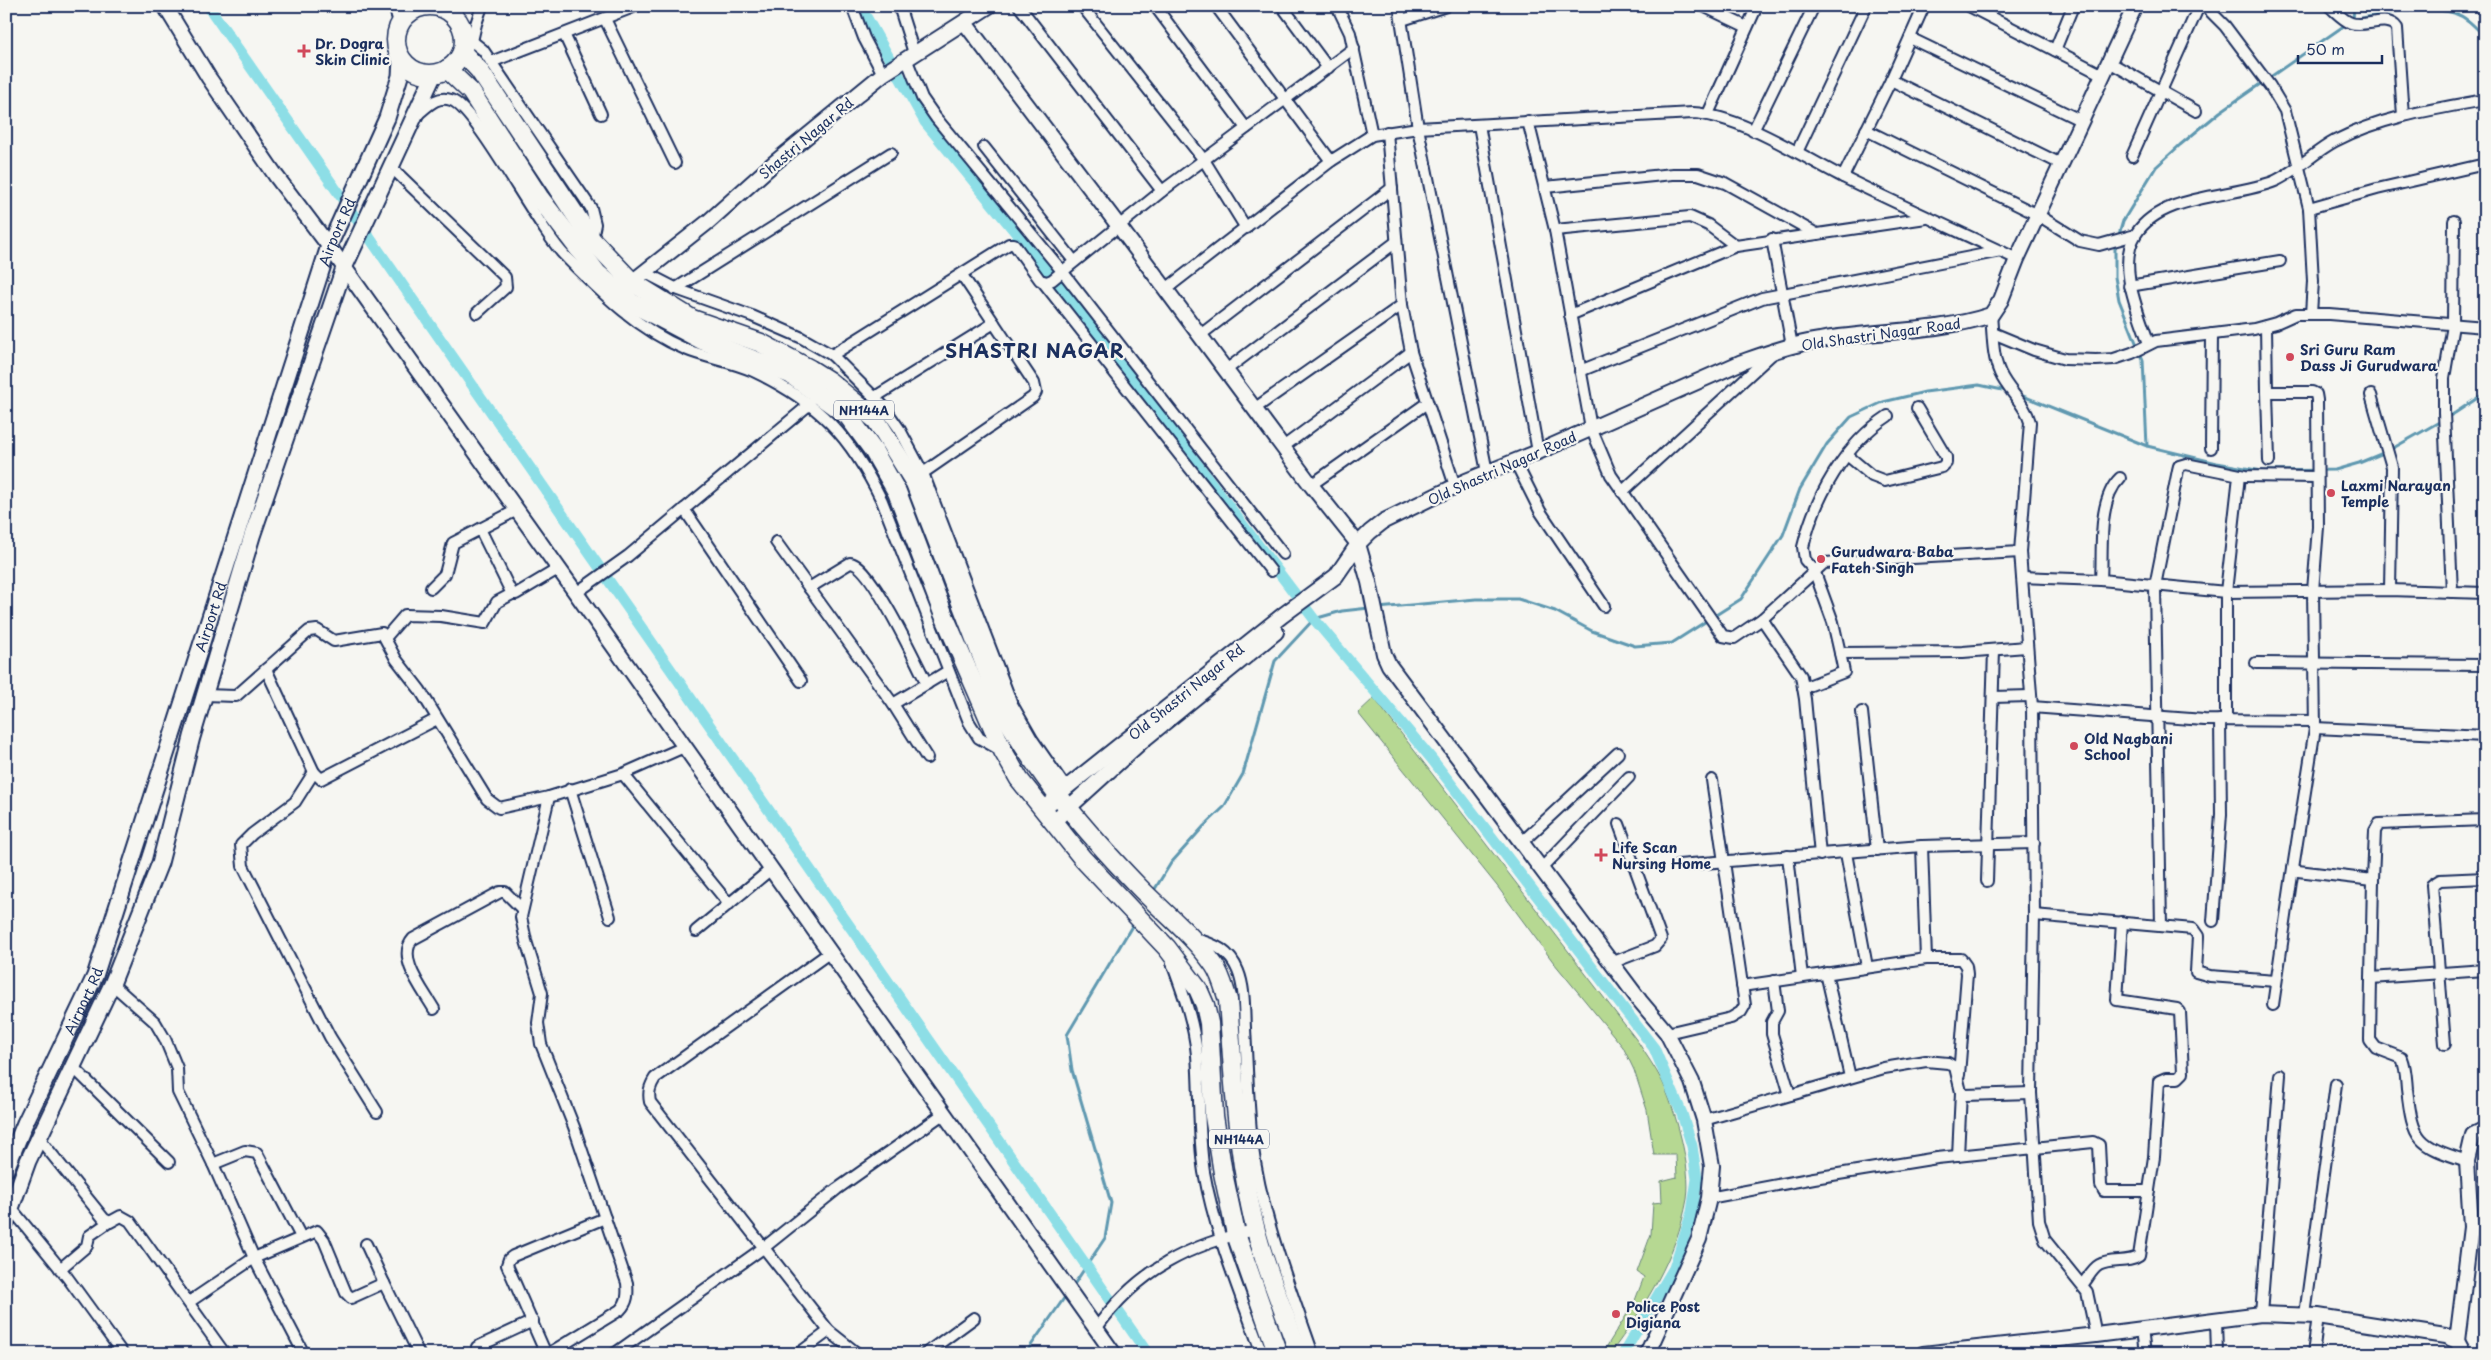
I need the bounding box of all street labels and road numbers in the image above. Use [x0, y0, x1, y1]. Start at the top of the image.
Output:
street label: Shastri Nagar Rd [754, 92, 858, 184]
street label: Airport Rd [313, 194, 360, 269]
street label: Old Shastri Nagar Road [1800, 312, 1962, 356]
road number: NH144A [834, 400, 894, 420]
street label: Old Shastri Nagar Road [1424, 426, 1580, 510]
street label: Airport Rd [189, 578, 231, 654]
street label: Old Shastri Nagar Rd [1124, 639, 1249, 745]
street label: Airport Rd [58, 964, 108, 1038]
road number: NH144A [1209, 1130, 1269, 1148]

